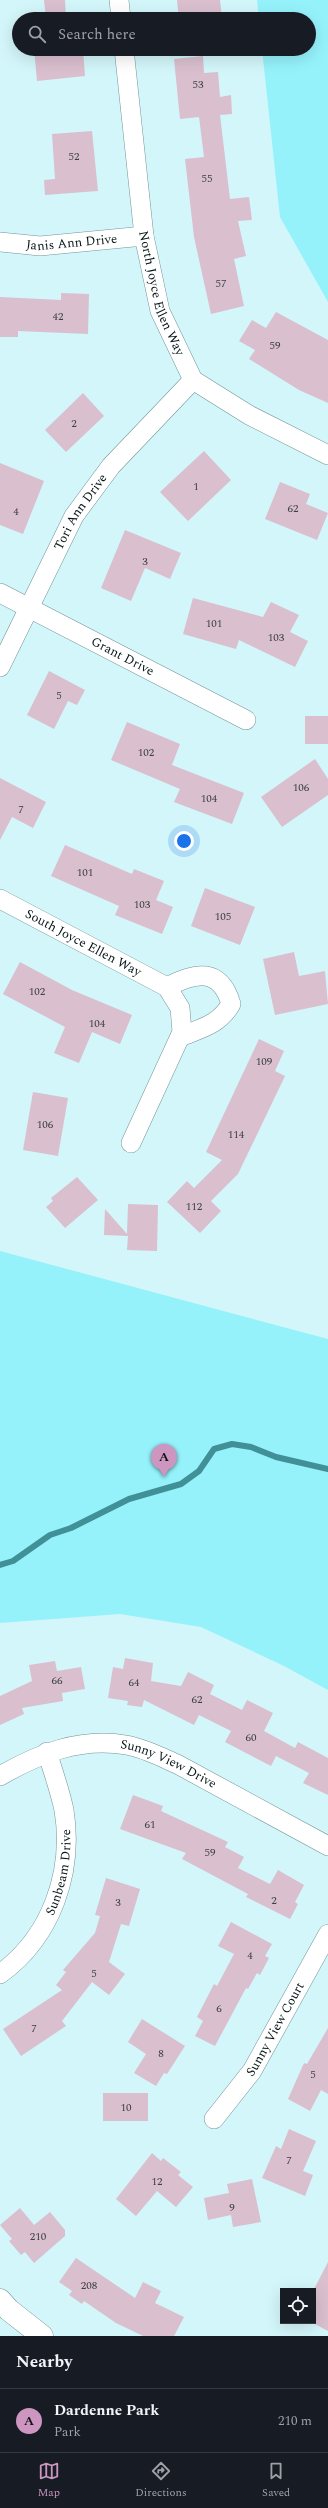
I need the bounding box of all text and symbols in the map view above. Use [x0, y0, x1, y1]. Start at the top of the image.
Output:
search box [12, 12, 316, 56]
icon: search [26, 23, 48, 45]
text: Search here [58, 23, 136, 46]
house number: 53 [193, 76, 204, 93]
house number: 52 [69, 148, 80, 165]
house number: 55 [202, 170, 213, 187]
street label: Janis Ann Drive [25, 229, 118, 256]
street label: North Joyce Ellen Way [133, 229, 190, 360]
house number: 57 [216, 275, 227, 292]
house number: 42 [53, 308, 64, 325]
house number: 59 [270, 337, 281, 354]
house number: 2 [71, 415, 77, 432]
street label: Tori Ann Drive [49, 469, 112, 554]
house number: 1 [193, 478, 199, 495]
house number: 62 [288, 500, 299, 517]
house number: 4 [13, 503, 19, 520]
house number: 3 [142, 553, 148, 570]
house number: 101 [206, 615, 222, 632]
house number: 103 [268, 629, 285, 646]
street label: Grant Drive [87, 632, 158, 681]
house number: 5 [56, 687, 62, 704]
house number: 102 [138, 744, 155, 761]
house number: 106 [293, 779, 310, 796]
house number: 104 [201, 790, 218, 807]
house number: 7 [18, 801, 24, 818]
your location [174, 831, 194, 851]
house number: 101 [77, 864, 93, 881]
house number: 103 [134, 896, 151, 913]
street label: South Joyce Ellen Way [21, 904, 146, 982]
house number: 105 [215, 908, 231, 925]
house number: 102 [29, 983, 46, 1000]
house number: 104 [89, 1015, 106, 1032]
house number: 109 [256, 1053, 273, 1070]
house number: 106 [37, 1116, 54, 1133]
house number: 114 [228, 1126, 245, 1143]
house number: 112 [186, 1198, 203, 1215]
pin: A [151, 1444, 177, 1477]
house number: 66 [52, 1672, 63, 1689]
house number: 64 [129, 1674, 140, 1691]
house number: 62 [192, 1691, 203, 1708]
house number: 60 [246, 1729, 257, 1746]
street label: Sunny View Drive [119, 1734, 220, 1794]
house number: 61 [145, 1816, 156, 1833]
street label: Sunbeam Drive [40, 1829, 76, 1919]
house number: 59 [205, 1844, 216, 1861]
house number: 2 [271, 1892, 277, 1909]
house number: 3 [115, 1894, 121, 1911]
house number: 4 [247, 1947, 253, 1964]
house number: 5 [91, 1965, 97, 1982]
street label: Sunny View Court [241, 1978, 310, 2081]
house number: 6 [216, 2000, 222, 2017]
house number: 7 [31, 2020, 37, 2037]
house number: 8 [158, 2045, 164, 2062]
house number: 5 [310, 2066, 316, 2083]
house number: 10 [121, 2099, 132, 2116]
house number: 7 [286, 2152, 292, 2169]
house number: 12 [152, 2173, 163, 2190]
house number: 9 [229, 2199, 235, 2216]
house number: 210 [30, 2228, 47, 2245]
house number: 208 [81, 2277, 98, 2294]
map controls [280, 2288, 316, 2324]
button: locate [280, 2288, 316, 2324]
text: Nearby [16, 2349, 72, 2375]
text: Dardenne Park [54, 2399, 159, 2422]
text: A [24, 2411, 34, 2431]
text: 210 m [278, 2411, 312, 2431]
text: Park [54, 2422, 81, 2442]
tab: Map [38, 2460, 60, 2501]
tab: Directions [135, 2460, 187, 2501]
tab: Saved [262, 2460, 290, 2501]

